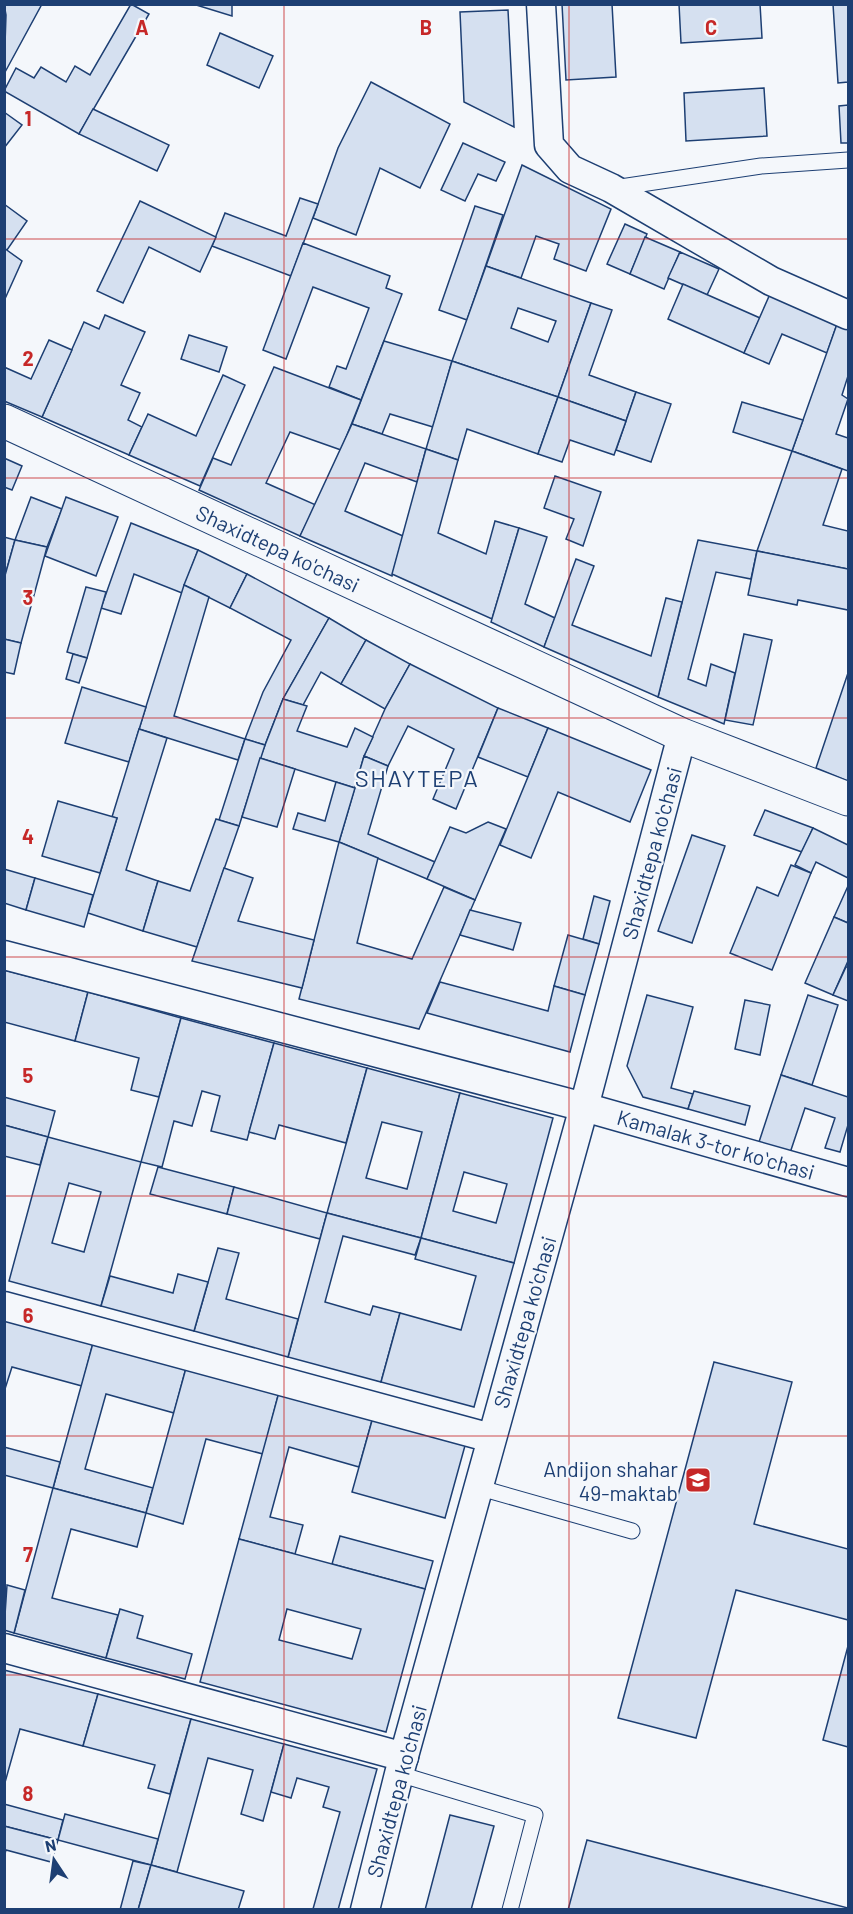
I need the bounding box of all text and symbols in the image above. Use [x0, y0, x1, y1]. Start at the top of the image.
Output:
text: A [135, 15, 149, 39]
text: B [420, 15, 432, 39]
text: C [705, 15, 717, 39]
text: 1 [24, 106, 32, 130]
text: 2 [22, 346, 34, 370]
street label: Shaxidtepa ko'chasi [192, 499, 364, 597]
text: 3 [23, 585, 33, 609]
district label: SHAYTEPA [355, 763, 479, 792]
street label: Shaxidtepa ko'chasi [616, 764, 686, 942]
text: 4 [22, 824, 34, 848]
text: 5 [23, 1063, 34, 1087]
street label: Kamalak 3-tor koʻchasi [614, 1104, 818, 1184]
street label: Shaxidtepa ko'chasi [487, 1233, 561, 1411]
text: 6 [23, 1303, 34, 1327]
place label: Andijon shahar 49-maktab [543, 1456, 678, 1505]
school or university icon: Andijon shahar 49-maktab [683, 1465, 713, 1495]
text: 7 [23, 1542, 33, 1566]
street label: Shaxidtepa ko'chasi [361, 1702, 431, 1880]
text: 8 [23, 1781, 34, 1805]
north arrow [24, 1830, 84, 1890]
text: N [43, 1834, 58, 1855]

